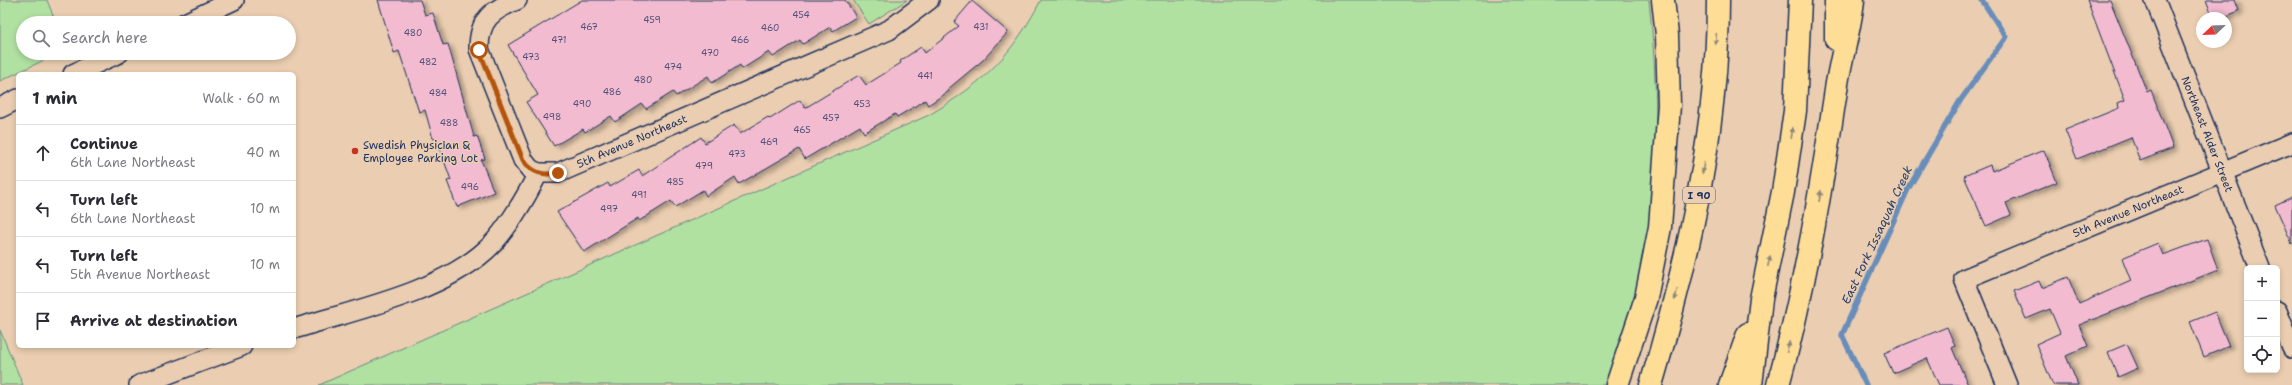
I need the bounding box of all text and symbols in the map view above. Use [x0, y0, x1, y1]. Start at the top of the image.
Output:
house number: 454 [792, 9, 810, 21]
north arrow [2196, 12, 2232, 48]
house number: 459 [643, 14, 661, 26]
search box [16, 16, 296, 60]
house number: 467 [580, 21, 598, 33]
house number: 431 [973, 21, 989, 33]
house number: 460 [761, 22, 779, 34]
icon: search [30, 27, 52, 49]
house number: 480 [404, 27, 422, 39]
text: Search here [62, 28, 148, 48]
one-way arrow [1713, 33, 1720, 45]
house number: 471 [551, 34, 567, 46]
house number: 466 [731, 34, 749, 46]
route start [470, 41, 488, 59]
house number: 470 [701, 47, 719, 59]
house number: 473 [522, 51, 540, 63]
house number: 482 [419, 56, 437, 68]
house number: 474 [664, 61, 682, 73]
house number: 441 [917, 70, 933, 82]
house number: 480 [634, 74, 652, 86]
street label: Northeast Alder Street [2178, 74, 2237, 194]
house number: 486 [603, 86, 621, 98]
text: 1 min [32, 87, 77, 109]
house number: 484 [429, 87, 447, 99]
text: Walk · 60 m [203, 90, 280, 107]
house number: 490 [573, 98, 591, 110]
house number: 453 [853, 98, 871, 110]
house number: 498 [543, 111, 561, 123]
street label: 5th Avenue Northeast [574, 111, 689, 172]
house number: 457 [822, 112, 840, 124]
house number: 488 [440, 117, 458, 129]
house number: 465 [793, 124, 811, 136]
one-way arrow [1789, 127, 1795, 139]
text: Continue [70, 134, 138, 154]
house number: 469 [760, 136, 778, 148]
place label: Swedish Physician & Employee Parking Lot [363, 138, 478, 166]
icon: ahead [32, 142, 54, 164]
text: 40 m [246, 144, 280, 161]
marker: Swedish Physician & Employee Parking Lot [350, 146, 360, 156]
house number: 473 [728, 148, 746, 160]
text: 6th Lane Northeast [70, 154, 195, 171]
house number: 479 [695, 160, 713, 172]
one-way arrow [1700, 162, 1706, 174]
water label: East Fork Issaquah Creek [1838, 163, 1916, 307]
route end [549, 164, 567, 182]
house number: 485 [666, 176, 684, 188]
house number: 496 [461, 181, 479, 193]
street label: 5th Avenue Northeast [2070, 181, 2186, 241]
road number: I 90 [1683, 187, 1715, 203]
house number: 491 [631, 189, 647, 201]
one-way arrow [1817, 189, 1823, 202]
text: Turn left [70, 190, 138, 210]
icon: left [32, 198, 54, 220]
text: 10 m [250, 200, 280, 217]
house number: 497 [600, 203, 618, 215]
text: 6th Lane Northeast [70, 210, 195, 227]
text: Turn left [70, 246, 138, 266]
icon: left [32, 254, 54, 276]
one-way arrow [1766, 254, 1772, 267]
text: 10 m [250, 256, 280, 273]
map controls [2244, 265, 2280, 373]
button: + [2244, 265, 2280, 301]
text: 5th Avenue Northeast [70, 266, 210, 283]
one-way arrow [1673, 290, 1679, 302]
button: − [2244, 301, 2280, 337]
icon: arrive [32, 310, 54, 332]
text: Arrive at destination [70, 311, 238, 331]
button: locate [2244, 337, 2280, 373]
one-way arrow [1785, 341, 1791, 353]

